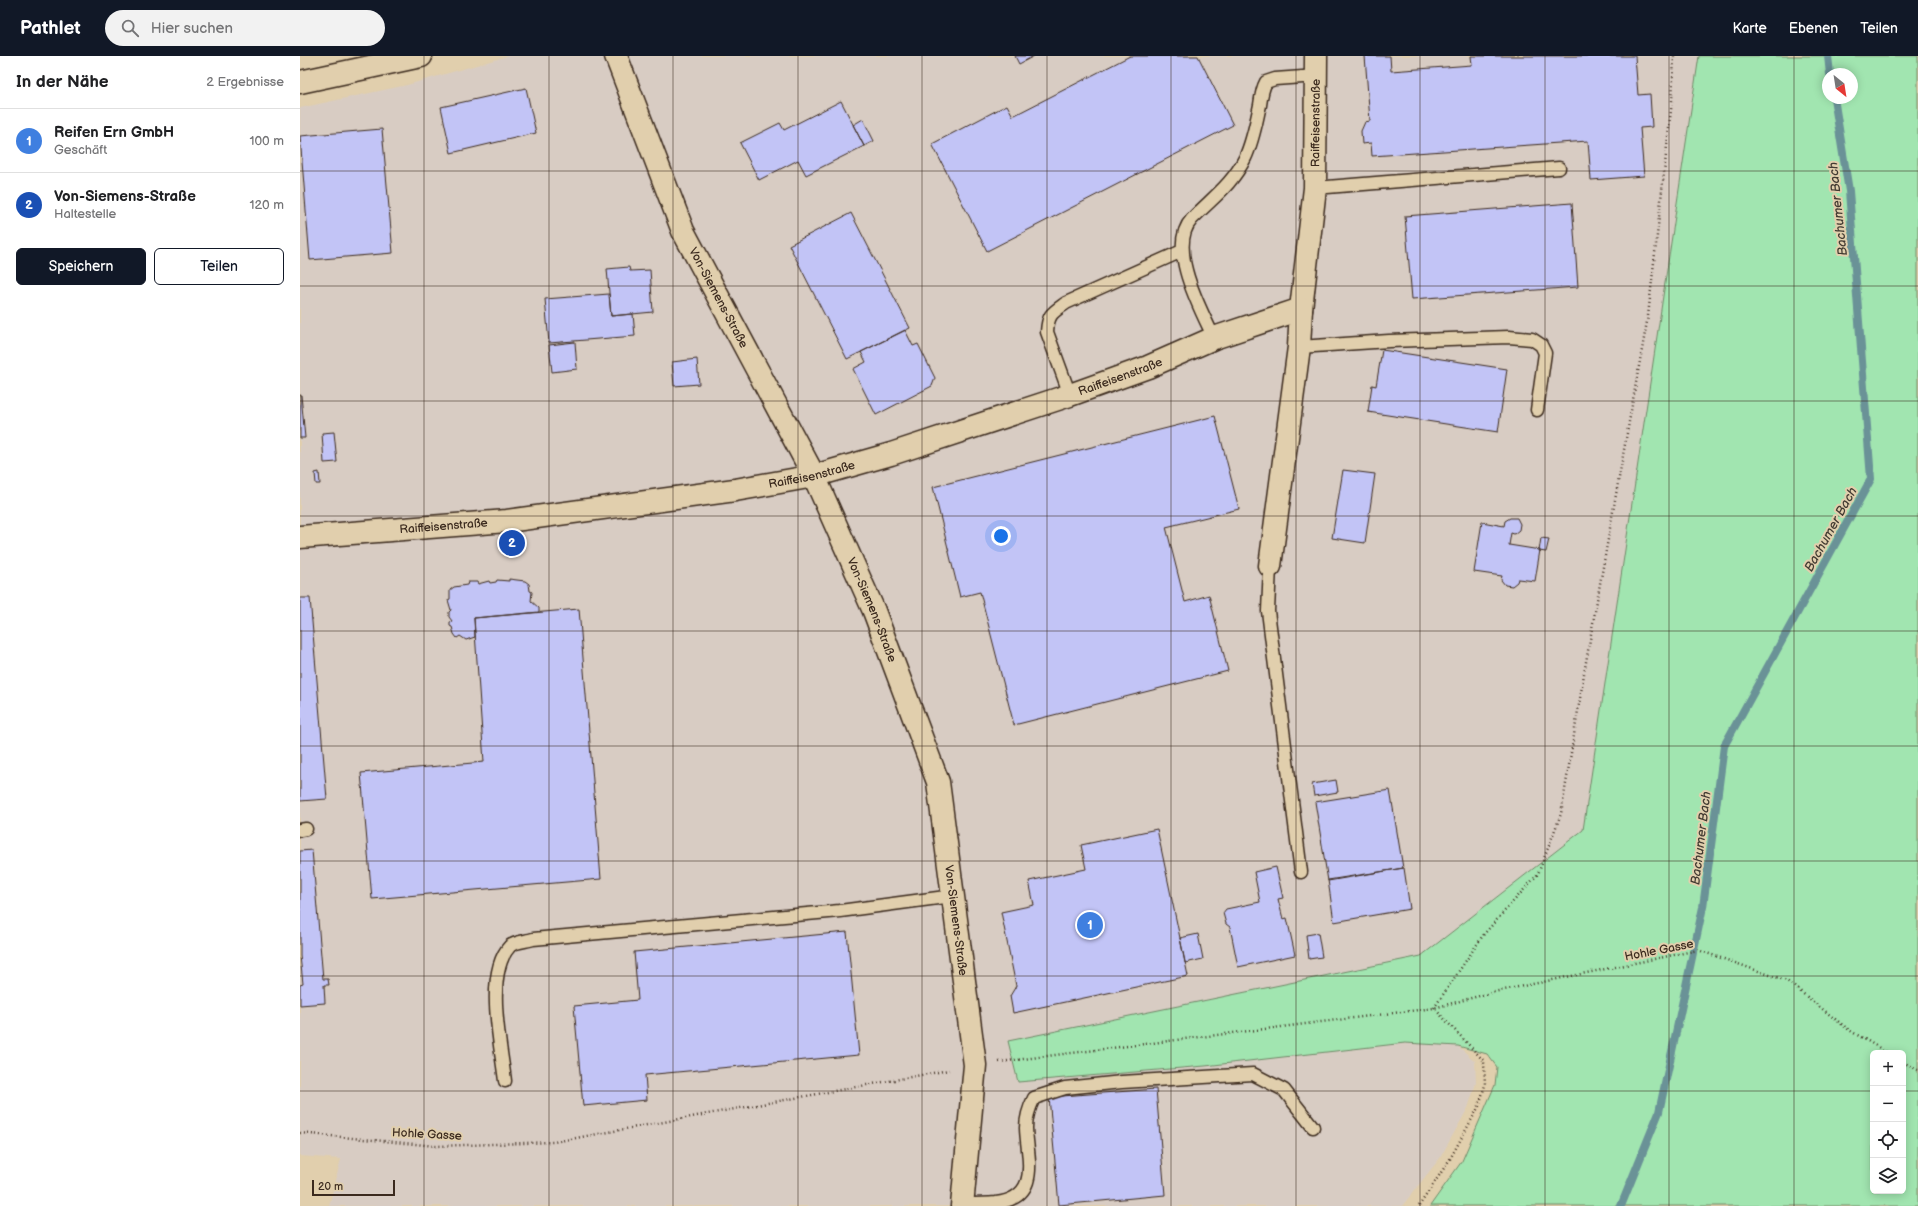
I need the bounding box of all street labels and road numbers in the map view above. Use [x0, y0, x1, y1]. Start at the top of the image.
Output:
street label: Raiffeisenstraße [1308, 79, 1324, 167]
street label: Von-Siemens-Straße [685, 245, 751, 351]
street label: Raiffeisenstraße [1076, 355, 1165, 399]
street label: Raiffeisenstraße [767, 458, 857, 492]
street label: Raiffeisenstraße [399, 516, 488, 537]
street label: Von-Siemens-Straße [843, 555, 899, 664]
street label: Von-Siemens-Straße [941, 864, 970, 977]
street label: Hohle Gasse [1623, 936, 1695, 965]
street label: Hohle Gasse [392, 1125, 462, 1144]

